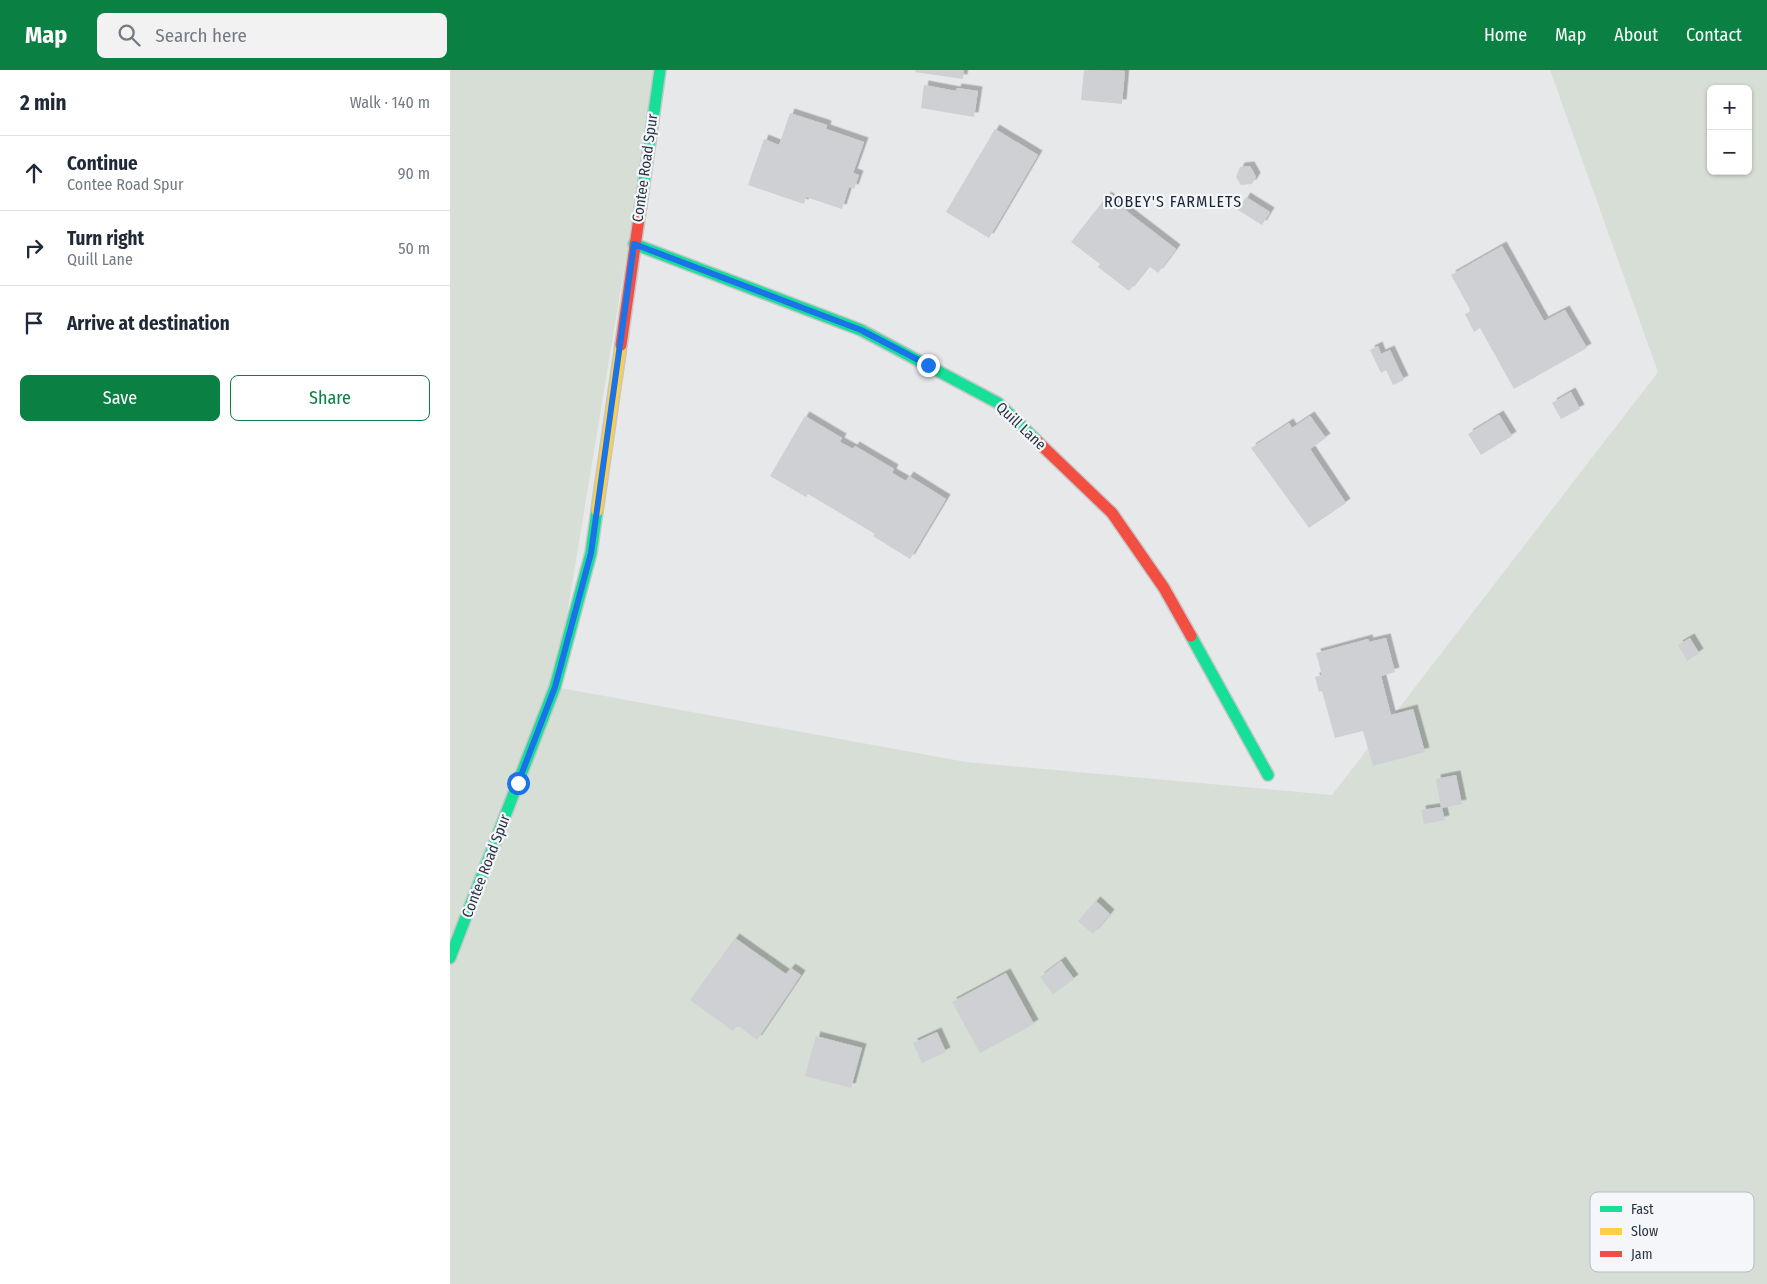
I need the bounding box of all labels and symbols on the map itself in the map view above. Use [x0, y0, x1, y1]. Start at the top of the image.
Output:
street label: Contee Road Spur [628, 112, 662, 223]
district label: ROBEY'S FARMLETS [1104, 192, 1242, 211]
route end [917, 354, 940, 377]
street label: Quill Lane [992, 398, 1050, 454]
route start [507, 772, 530, 795]
street label: Contee Road Spur [458, 811, 514, 920]
legend [1590, 1192, 1754, 1272]
text: Fast [1631, 1201, 1654, 1218]
text: Slow [1631, 1223, 1658, 1240]
text: Jam [1631, 1246, 1652, 1263]

